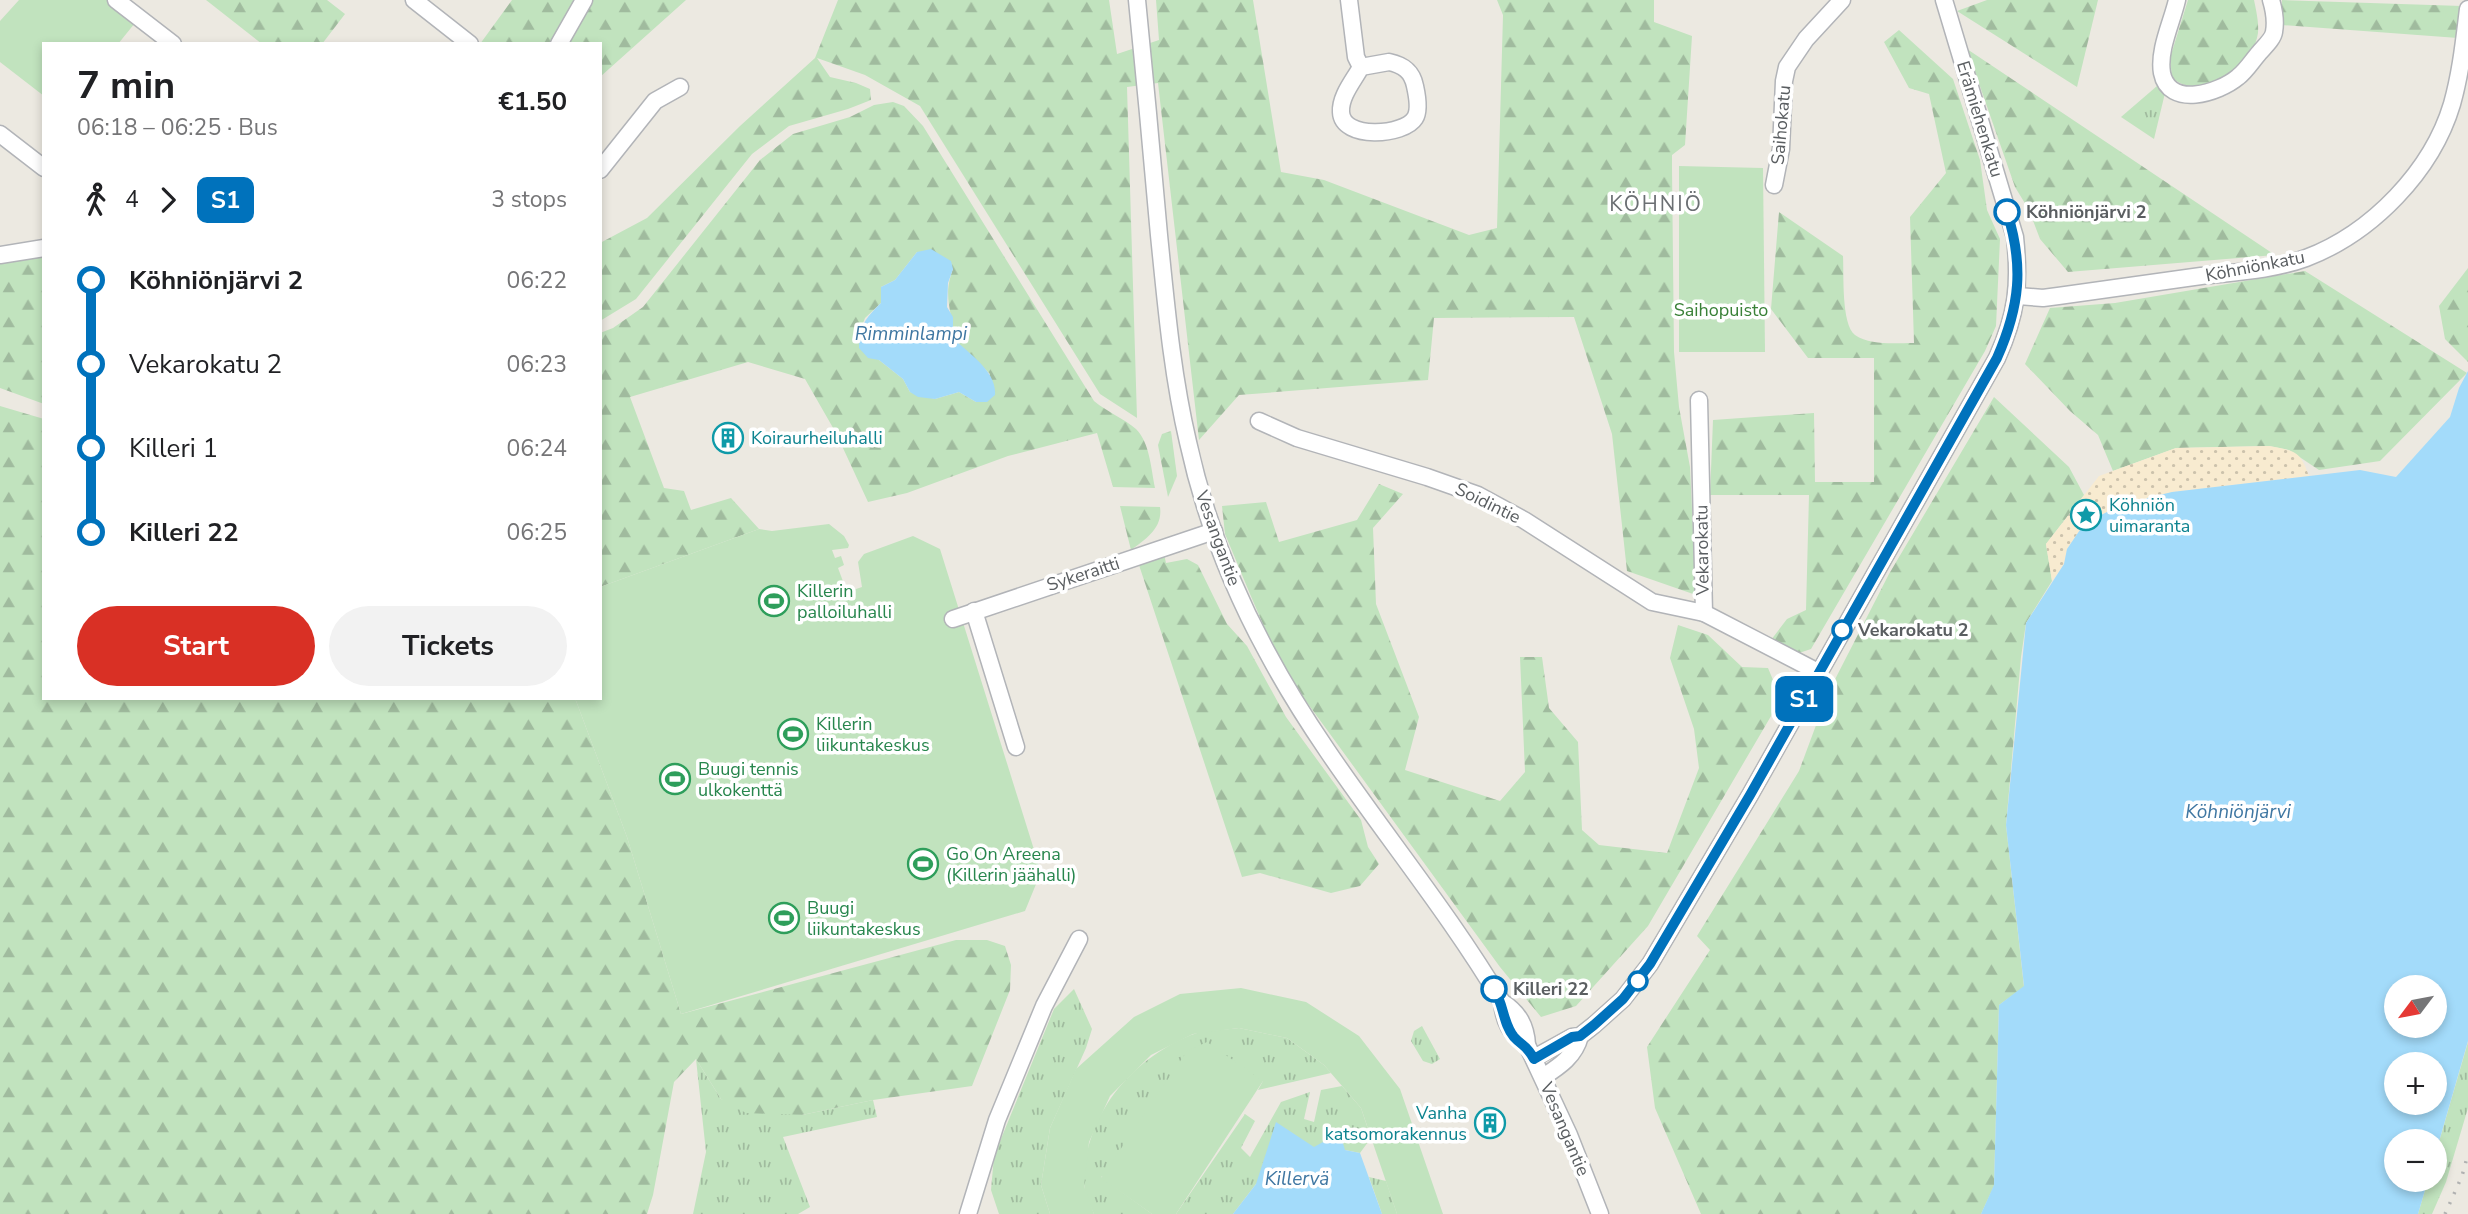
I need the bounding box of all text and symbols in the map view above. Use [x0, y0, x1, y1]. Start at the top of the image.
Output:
street label: Erämiehenkatu [1951, 58, 2009, 180]
text: 7 min [77, 60, 175, 111]
text: €1.50 [498, 84, 567, 119]
street label: Saihokatu [1766, 84, 1796, 166]
text: 06:18 – 06:25 · Bus [77, 112, 278, 143]
icon: walk [77, 181, 115, 219]
icon: forward [149, 181, 187, 219]
text: 4 [125, 184, 139, 215]
text: S1 [211, 184, 240, 216]
text: 3 stops [491, 184, 567, 215]
district label: KÖHNIÖ [1609, 190, 1703, 218]
marker: Köhniönjärvi 2 [1994, 199, 2020, 225]
place label: Köhniönjärvi 2 [2026, 200, 2146, 224]
street label: Köhniönkatu [2203, 245, 2307, 287]
text: Köhniönjärvi 2 [129, 263, 303, 298]
text: 06:22 [507, 265, 567, 296]
park label: Saihopuisto [1674, 298, 1768, 322]
water label: Rimminlampi [855, 321, 968, 347]
text: Vekarokatu 2 [129, 347, 282, 382]
text: 06:23 [507, 349, 567, 380]
building icon: Koiraurheiluhalli [711, 421, 745, 455]
place label: Koiraurheiluhalli [751, 426, 883, 450]
text: Killeri 1 [129, 431, 218, 466]
text: 06:24 [507, 433, 567, 464]
street label: Soidintie [1451, 477, 1525, 529]
street label: Vesangantie [1189, 486, 1246, 589]
place label: Köhniön uimaranta [2109, 493, 2190, 538]
place icon: Köhniön uimaranta [2069, 498, 2103, 532]
street label: Vekarokatu [1689, 505, 1715, 596]
text: Killeri 22 [129, 515, 239, 550]
text: 06:25 [507, 517, 567, 548]
street label: Sykeraitti [1044, 551, 1122, 597]
place label: Killerin palloiluhalli [797, 579, 892, 624]
sports icon: Killerin palloiluhalli [757, 584, 791, 618]
button: Start [77, 606, 315, 686]
button: Tickets [329, 606, 567, 686]
place label: Vekarokatu 2 [1857, 618, 1969, 642]
marker: Vekarokatu 2 [1832, 620, 1852, 640]
line badge: S1 [1772, 676, 1836, 722]
text: S1 [1789, 683, 1819, 715]
place label: Killerin liikuntakeskus [816, 712, 930, 757]
sports icon: Killerin liikuntakeskus [776, 717, 810, 751]
place label: Buugi tennis ulkokenttä [698, 757, 799, 802]
sports icon: Buugi tennis ulkokenttä [658, 762, 692, 796]
water label: Köhniönjärvi [2185, 799, 2291, 825]
place label: Go On Areena (Killerin jäähalli) [946, 842, 1076, 887]
sports icon: Go On Areena (Killerin jäähalli) [906, 847, 940, 881]
place label: Buugi liikuntakeskus [807, 896, 921, 941]
sports icon: Buugi liikuntakeskus [767, 901, 801, 935]
unlabelled marker [1628, 971, 1648, 991]
north arrow [2384, 975, 2446, 1038]
map controls [2384, 975, 2447, 1192]
marker: Killeri 22 [1481, 976, 1507, 1002]
place label: Killeri 22 [1513, 977, 1589, 1001]
button: + [2384, 1052, 2447, 1115]
street label: Vesangantie [1534, 1077, 1596, 1180]
place label: Vanha katsomorakennus [1325, 1101, 1467, 1146]
building icon: Vanha katsomorakennus [1473, 1106, 1507, 1140]
button: − [2384, 1129, 2447, 1192]
water label: Killervä [1265, 1166, 1329, 1192]

